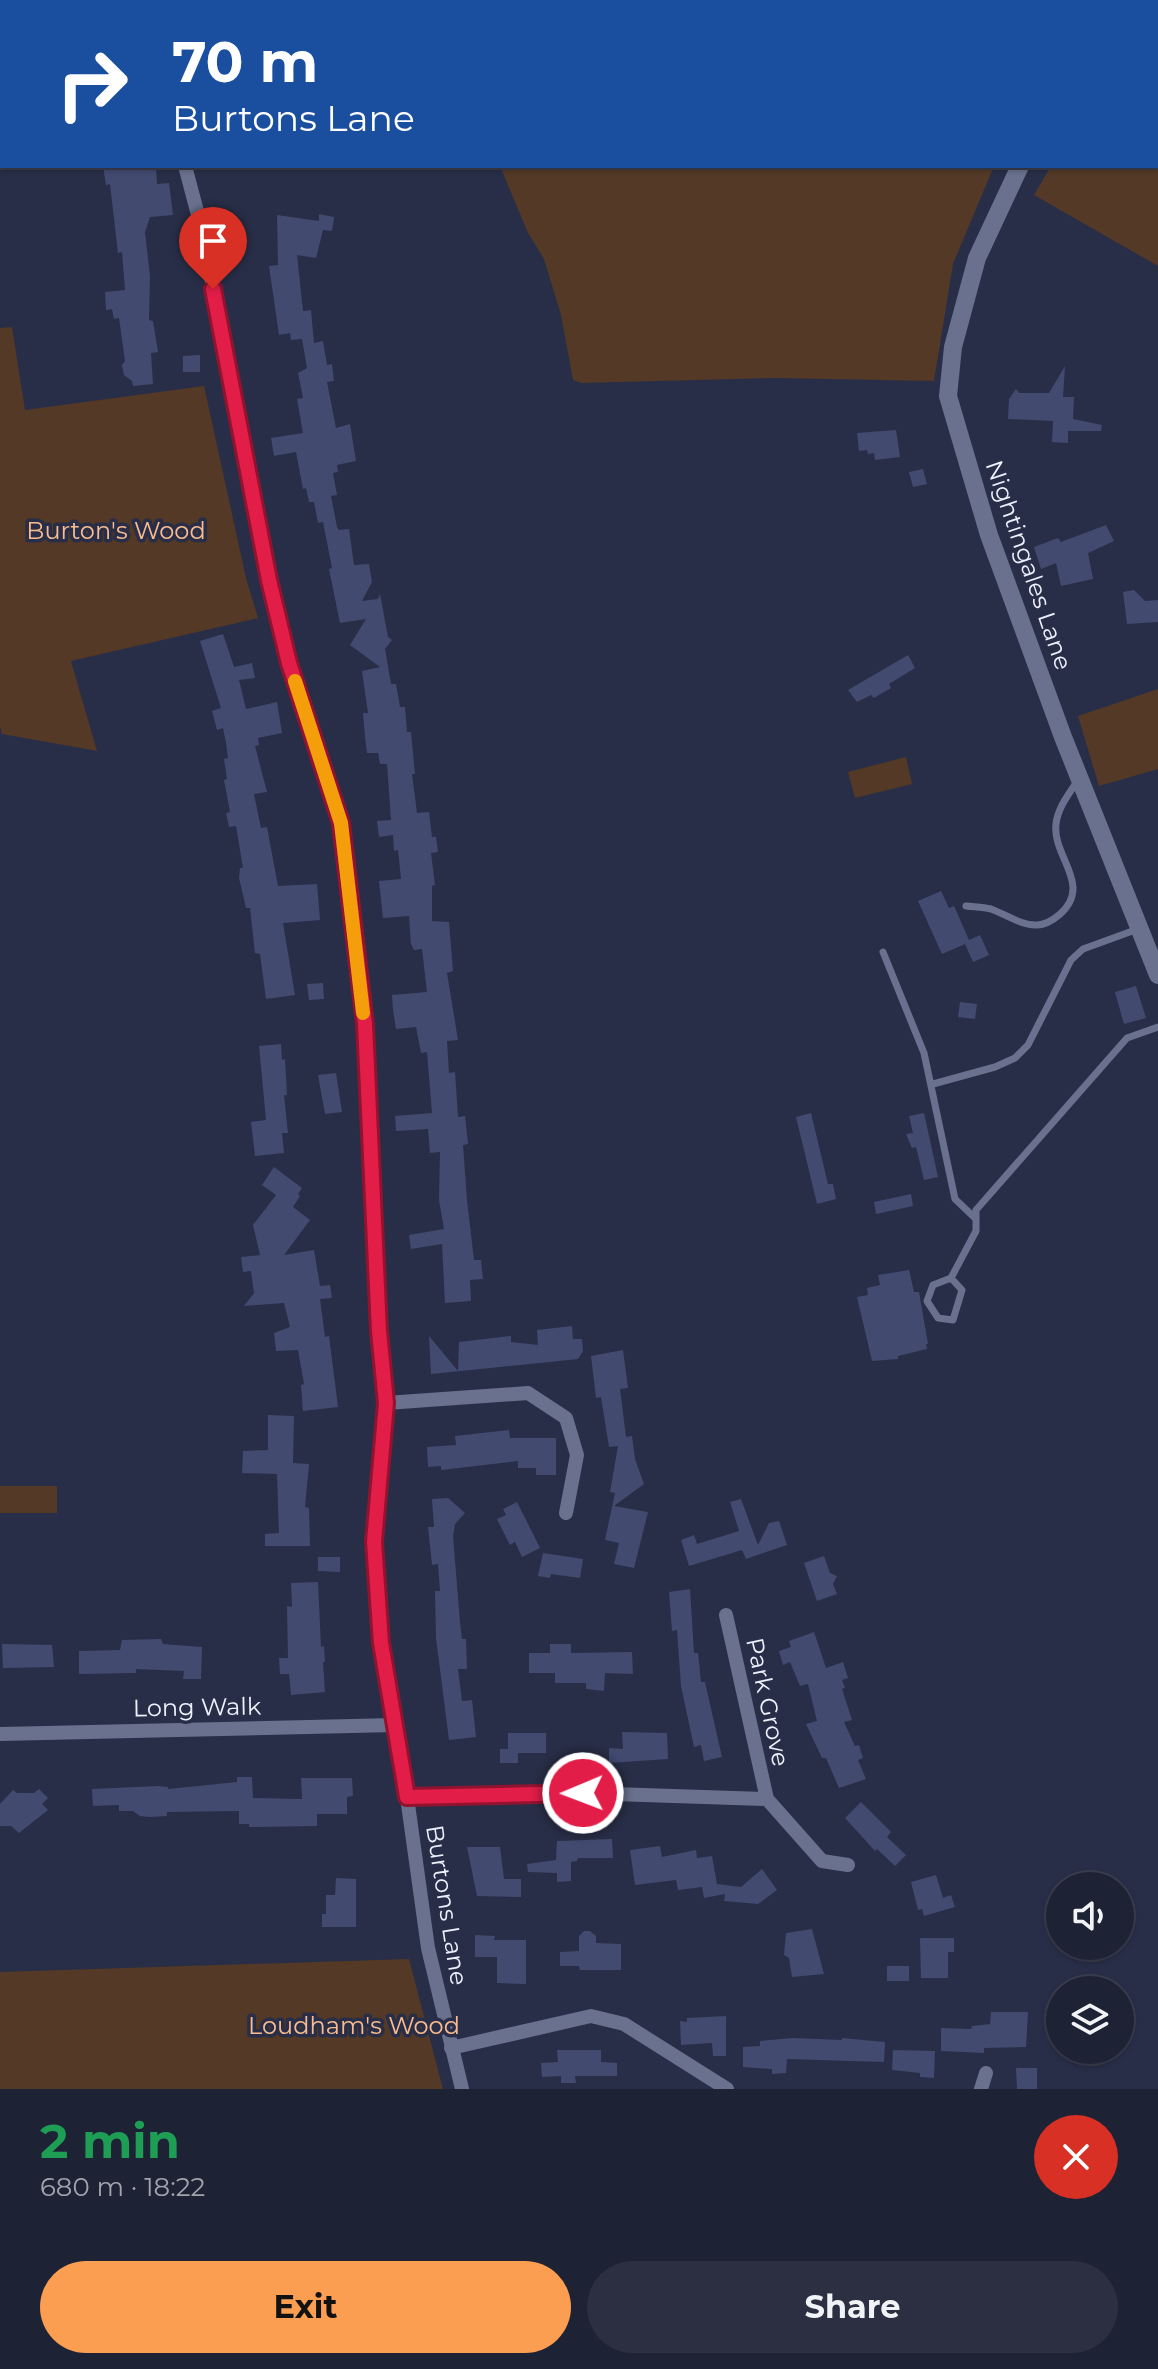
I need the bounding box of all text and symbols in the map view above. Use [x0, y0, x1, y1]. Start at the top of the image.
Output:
text: 70 m [172, 28, 318, 96]
icon: right [40, 32, 144, 136]
text: Burtons Lane [172, 96, 415, 140]
pin [179, 207, 247, 289]
icon: arrive [191, 219, 235, 263]
street label: Nightingales Lane [980, 456, 1078, 674]
park label: Burton's Wood [26, 516, 206, 545]
street label: Park Grove [740, 1635, 796, 1769]
street label: Long Walk [133, 1691, 262, 1723]
position arrow [541, 1751, 625, 1835]
street label: Burtons Lane [420, 1823, 474, 1987]
map controls [1046, 1872, 1134, 2064]
button: sound [1046, 1872, 1134, 1960]
button: layers [1046, 1976, 1134, 2064]
park label: Loudham's Wood [248, 2011, 460, 2040]
text: 2 min [40, 2112, 180, 2170]
button: close [1034, 2115, 1118, 2199]
text: 680 m · 18:22 [40, 2171, 205, 2203]
button: Exit [40, 2261, 571, 2353]
button: Share [587, 2261, 1118, 2353]

